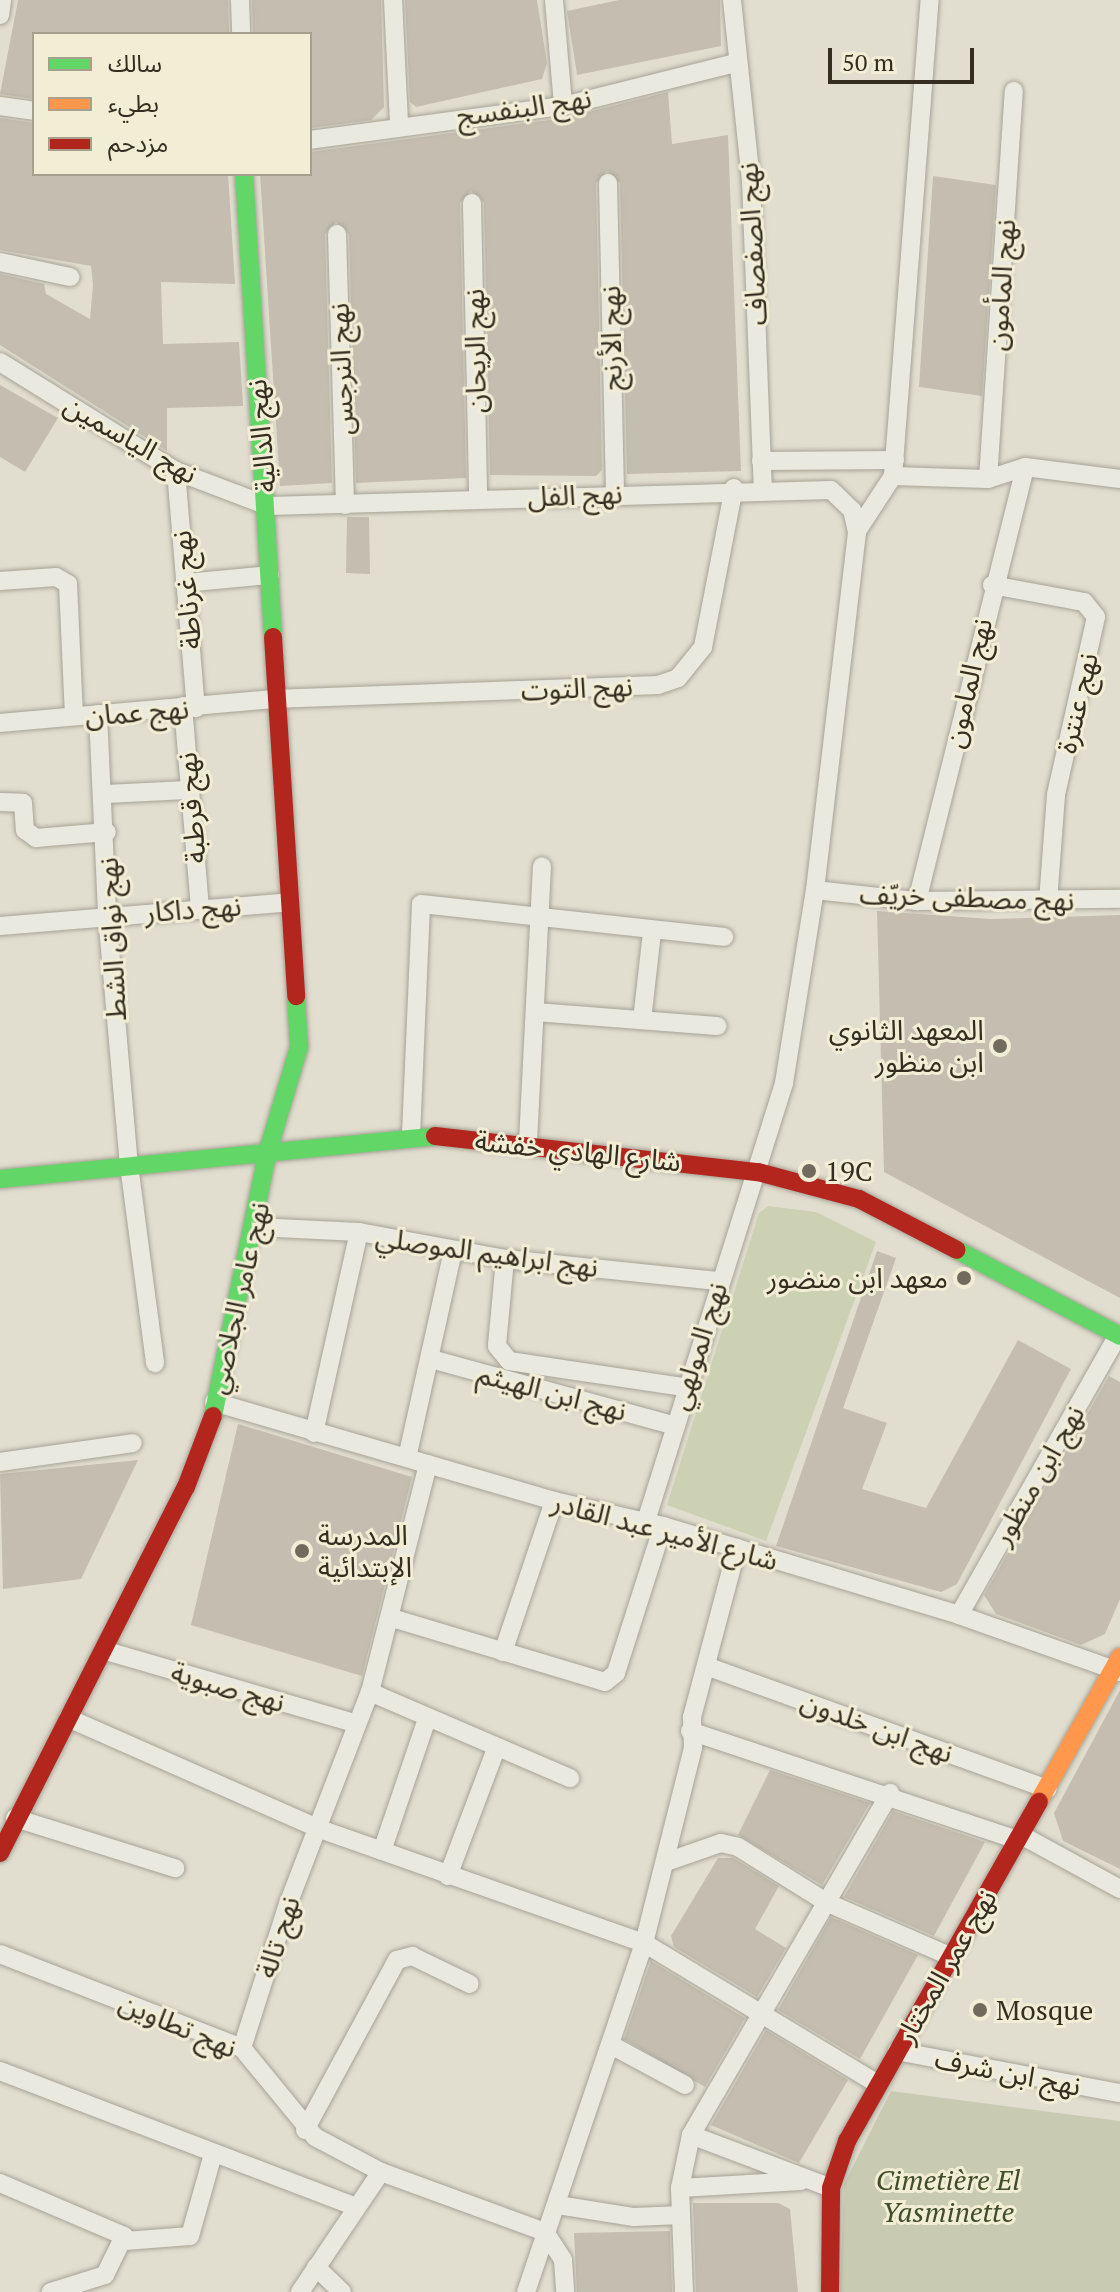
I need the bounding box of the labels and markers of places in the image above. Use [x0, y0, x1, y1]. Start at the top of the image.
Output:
place label: المعهد الثانوي ابن منظور [829, 1013, 984, 1079]
marker: المعهد الثانوي ابن منظور [991, 1037, 1009, 1055]
place label: 19C [825, 1154, 873, 1188]
marker: 19C [800, 1162, 818, 1180]
place label: معهد ابن منضور [767, 1261, 948, 1295]
marker: معهد ابن منضور [955, 1269, 973, 1287]
place label: المدرسة الإبتدائية [318, 1518, 412, 1584]
marker: المدرسة الإبتدائية [293, 1542, 311, 1560]
place label: Mosque [996, 1993, 1093, 2027]
marker: Mosque [971, 2001, 989, 2019]

